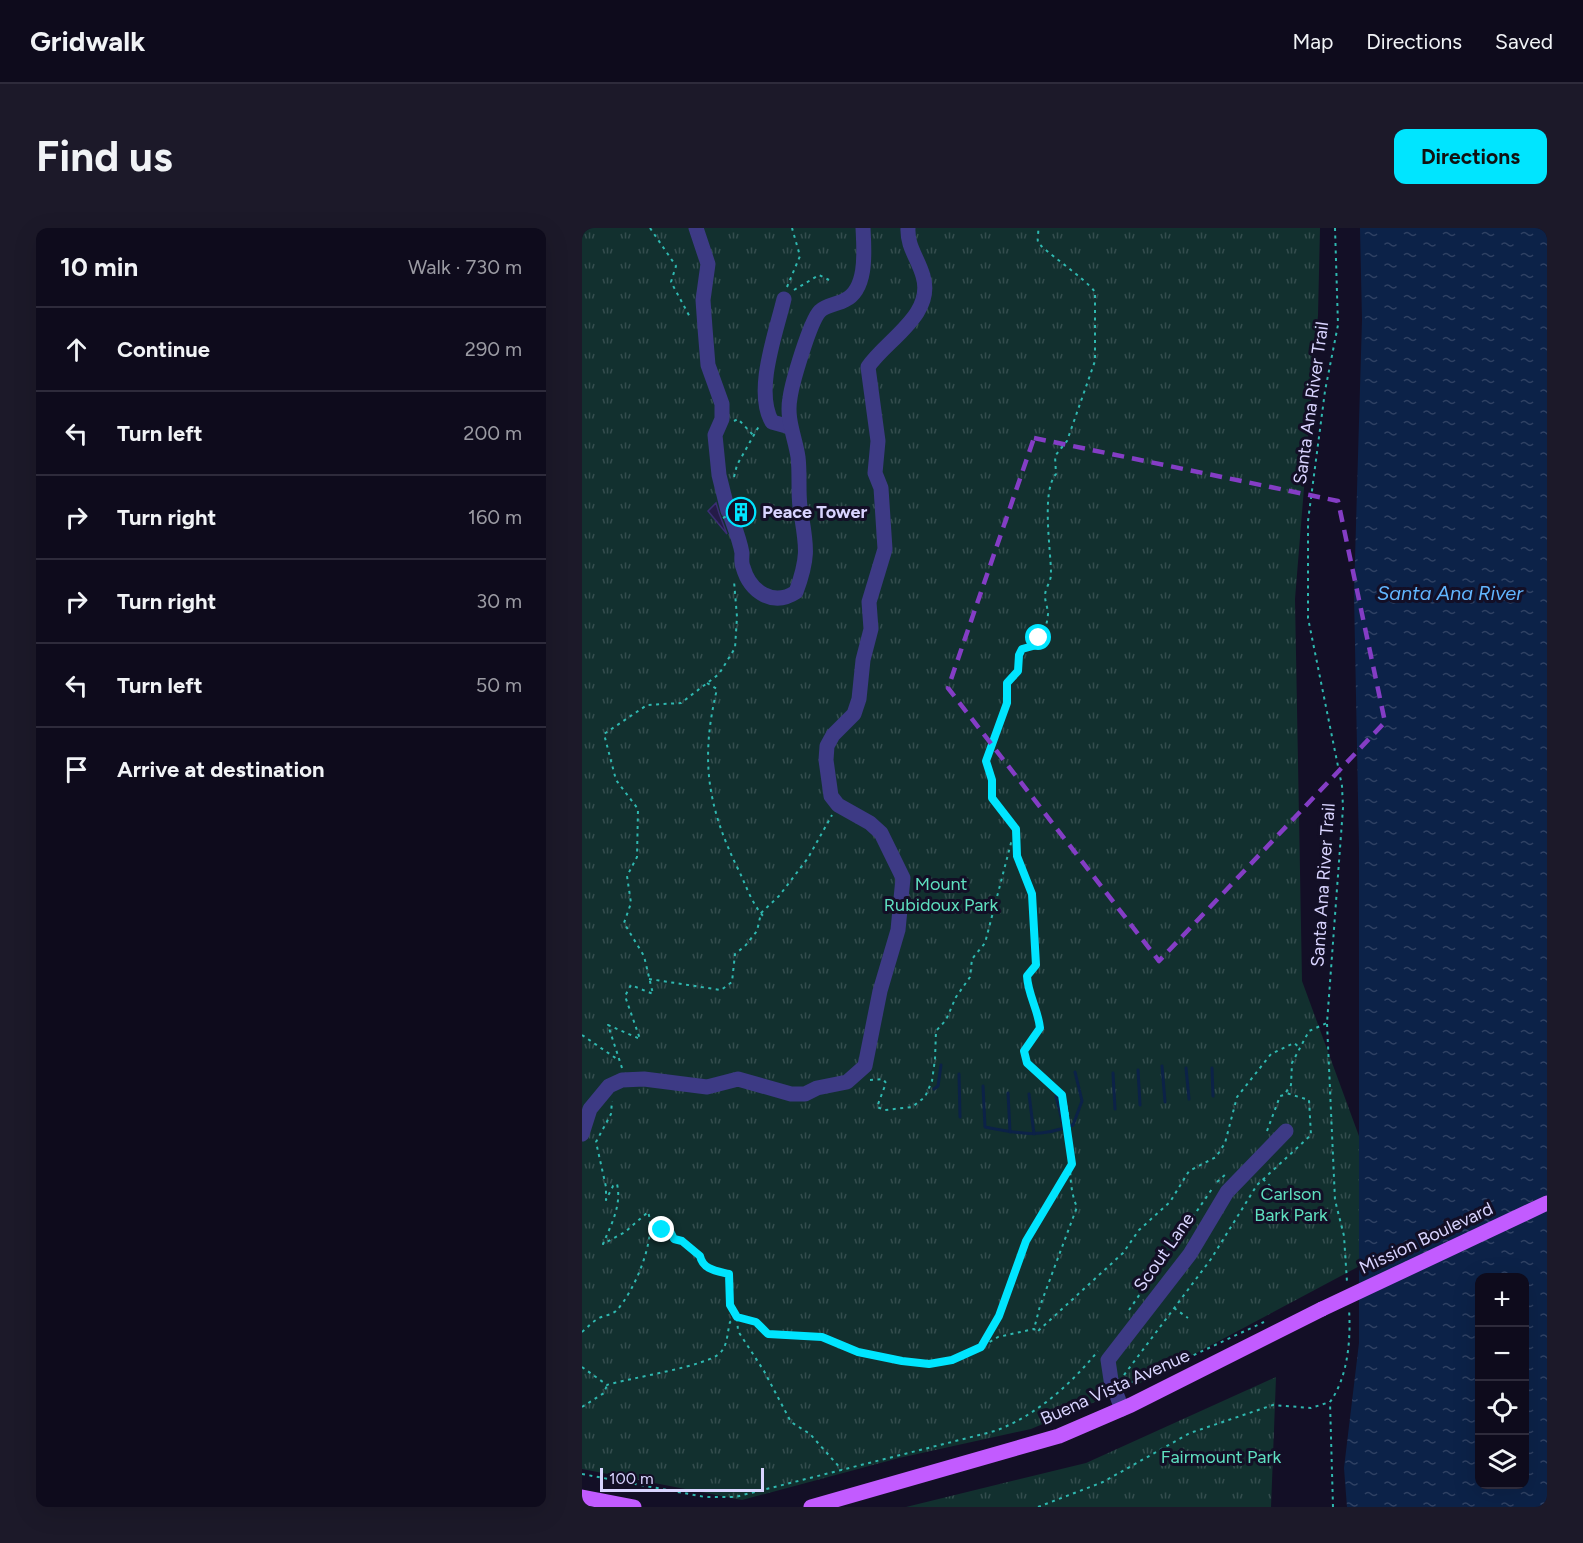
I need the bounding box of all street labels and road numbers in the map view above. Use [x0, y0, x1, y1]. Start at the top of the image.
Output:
street label: Santa Ana River Trail [1289, 320, 1333, 486]
street label: Santa Ana River Trail [1306, 802, 1340, 968]
street label: Mission Boulevard [1356, 1197, 1496, 1279]
street label: Scout Lane [1129, 1208, 1199, 1296]
street label: Buena Vista Avenue [1037, 1344, 1193, 1430]

